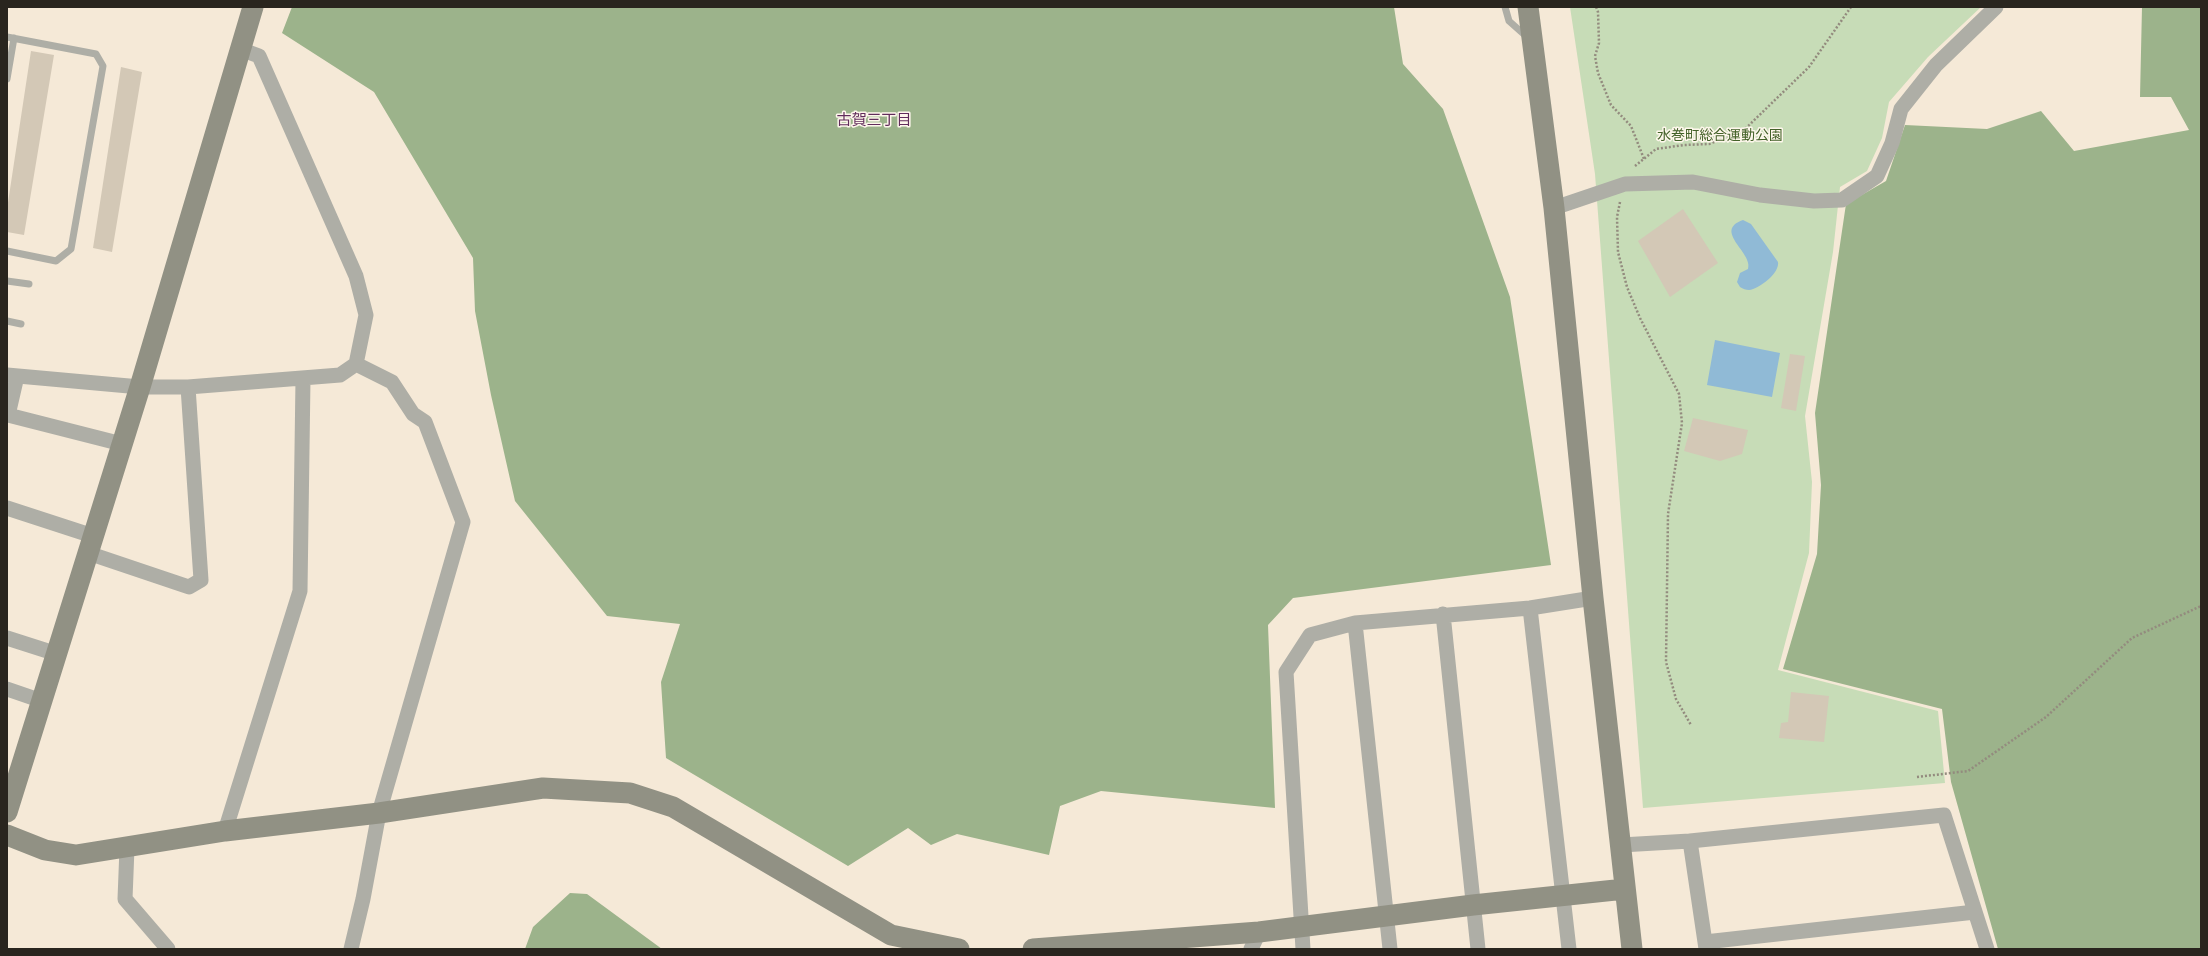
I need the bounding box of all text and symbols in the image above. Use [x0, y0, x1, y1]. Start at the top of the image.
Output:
district label: 古賀三丁目 [837, 112, 911, 130]
park label: 水巻町総合運動公園 [1657, 128, 1783, 144]

